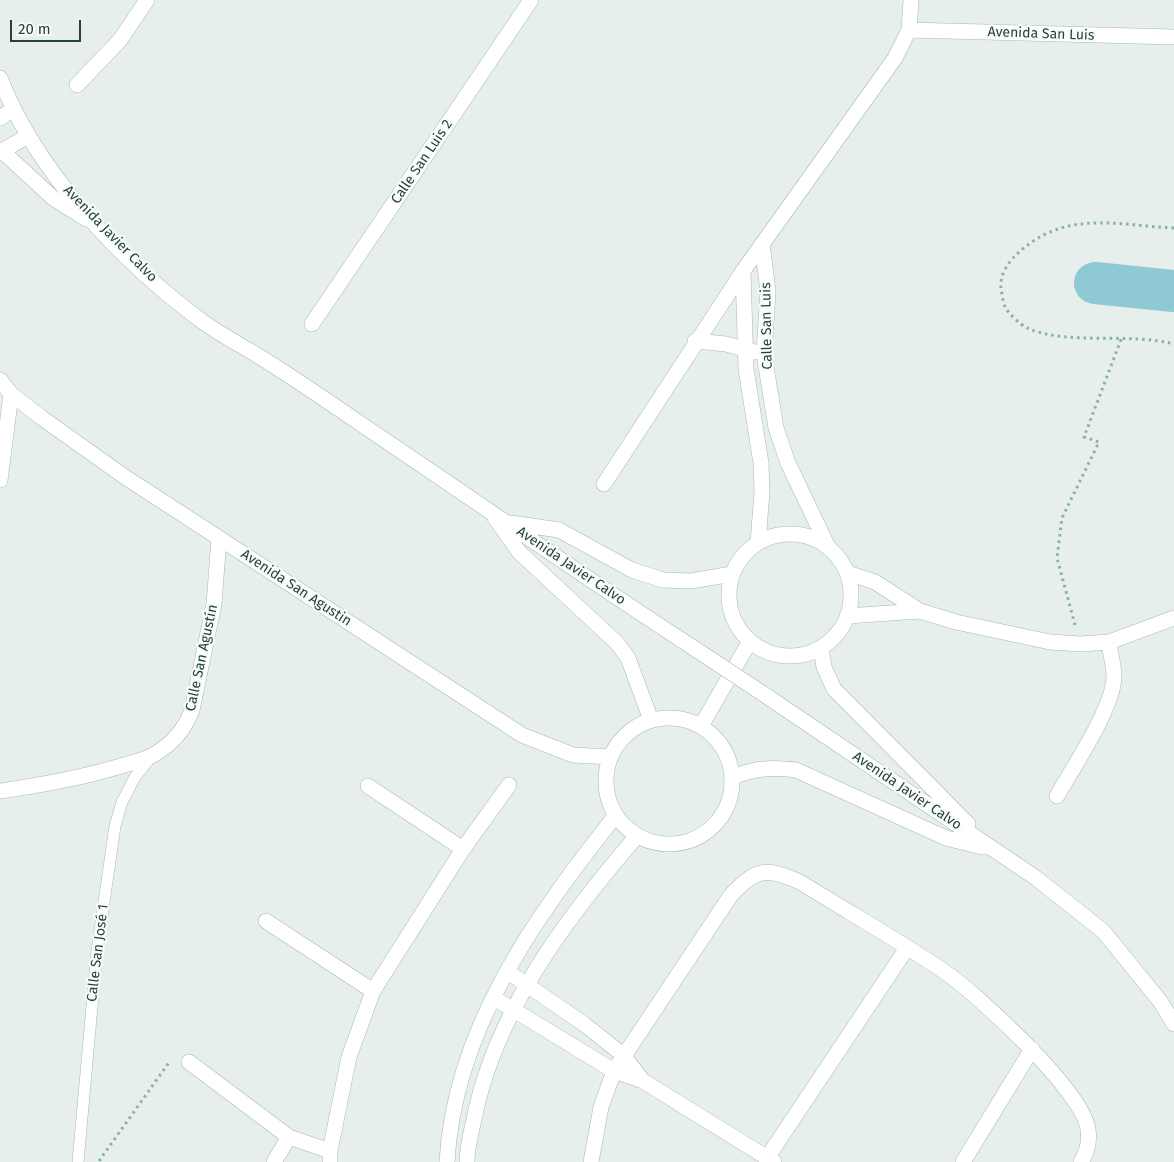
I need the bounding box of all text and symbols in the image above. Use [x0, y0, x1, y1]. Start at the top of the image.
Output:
scale bar [12, 10, 84, 42]
text: 20 m [18, 20, 51, 38]
street label: Avenida San Luis [987, 24, 1095, 44]
street label: Calle San Luis 2 [388, 117, 456, 207]
street label: Avenida Javier Calvo [60, 182, 160, 286]
street label: Calle San Luis [758, 282, 776, 370]
street label: Avenida Javier Calvo [513, 523, 629, 609]
street label: Avenida San Agustin [238, 546, 354, 630]
street label: Calle San Agustín [182, 603, 222, 713]
street label: Avenida Javier Calvo [849, 748, 965, 834]
street label: Calle San José 1 [84, 903, 112, 1003]

